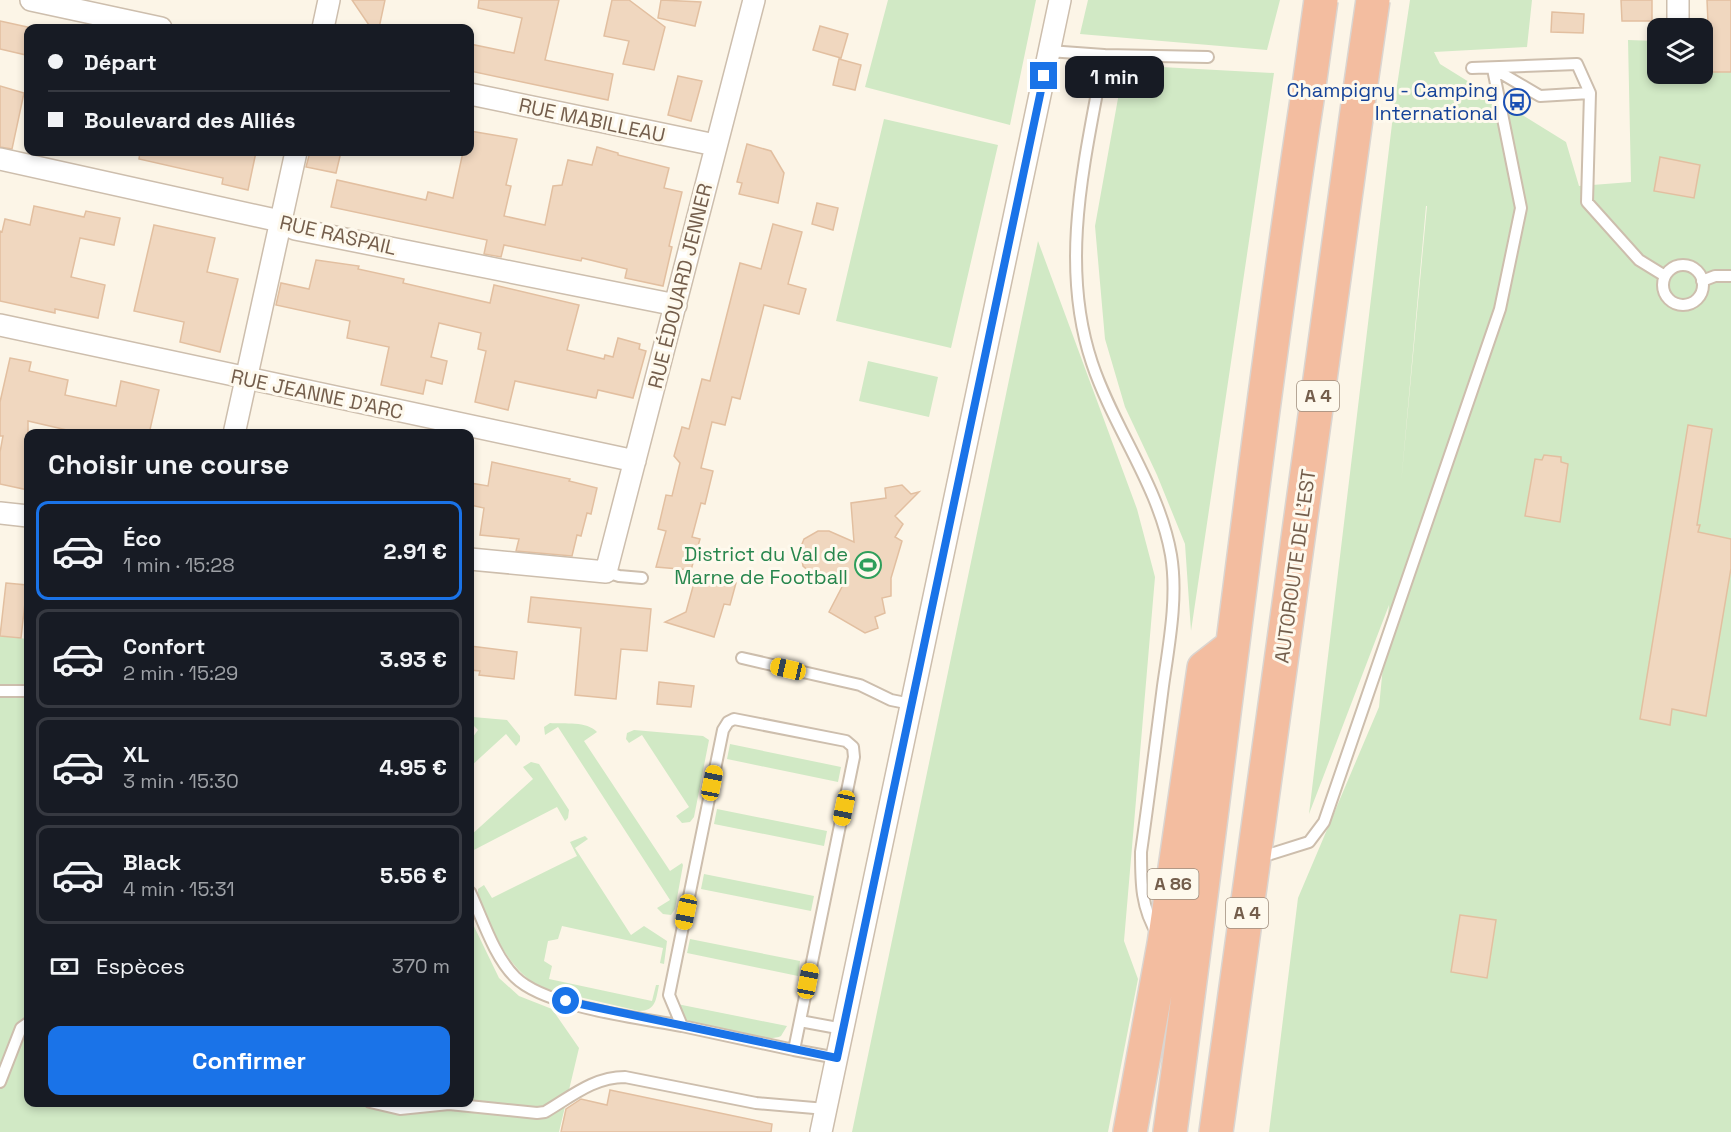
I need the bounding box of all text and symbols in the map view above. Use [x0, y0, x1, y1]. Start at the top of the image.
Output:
map controls [1647, 18, 1713, 84]
button: layers [1647, 18, 1713, 84]
text: Départ [84, 48, 157, 76]
callout: 1 min [1065, 55, 1164, 97]
route end [1030, 62, 1057, 89]
text: 1 min [1090, 64, 1139, 90]
place label: Champigny - Camping International [1287, 77, 1498, 126]
bus stop icon: Champigny - Camping International [1502, 87, 1532, 117]
street label: RUE MABILLEAU [516, 92, 668, 148]
text: Boulevard des Alliés [84, 106, 296, 134]
street label: RUE ÉDOUARD JENNER [642, 181, 718, 391]
street label: RUE RASPAIL [277, 209, 399, 261]
street label: RUE JEANNE D'ARC [228, 363, 406, 425]
road number: A 4 [1297, 381, 1339, 411]
text: Choisir une course [48, 447, 289, 482]
street label: AUTOROUTE DE L’EST [1268, 467, 1322, 665]
icon: car [51, 524, 105, 578]
text: Éco [123, 524, 162, 552]
text: 2.91 € [383, 537, 447, 565]
place label: District du Val de Marne de Football [674, 541, 848, 590]
sports icon: District du Val de Marne de Football [853, 550, 883, 580]
text: 1 min · 15:28 [123, 552, 235, 578]
icon: car [51, 632, 105, 686]
text: Confort [123, 632, 205, 660]
text: 3.93 € [380, 645, 447, 673]
car [768, 656, 808, 682]
text: 2 min · 15:29 [123, 660, 238, 686]
icon: car [51, 740, 105, 794]
text: XL [123, 740, 149, 768]
text: 4.95 € [379, 753, 447, 781]
car [700, 764, 724, 802]
text: 3 min · 15:30 [123, 768, 239, 794]
car [831, 789, 857, 827]
icon: car [51, 848, 105, 902]
text: Black [123, 848, 181, 876]
text: 5.56 € [380, 861, 447, 889]
road number: A 86 [1148, 869, 1198, 899]
text: 4 min · 15:31 [123, 876, 235, 902]
car [673, 893, 699, 931]
road number: A 4 [1226, 898, 1268, 928]
icon: cash [48, 950, 81, 983]
text: Espèces [96, 952, 185, 980]
text: 370 m [392, 953, 450, 979]
car [796, 962, 820, 1000]
route start [552, 987, 579, 1014]
button: Confirmer [48, 1026, 450, 1095]

